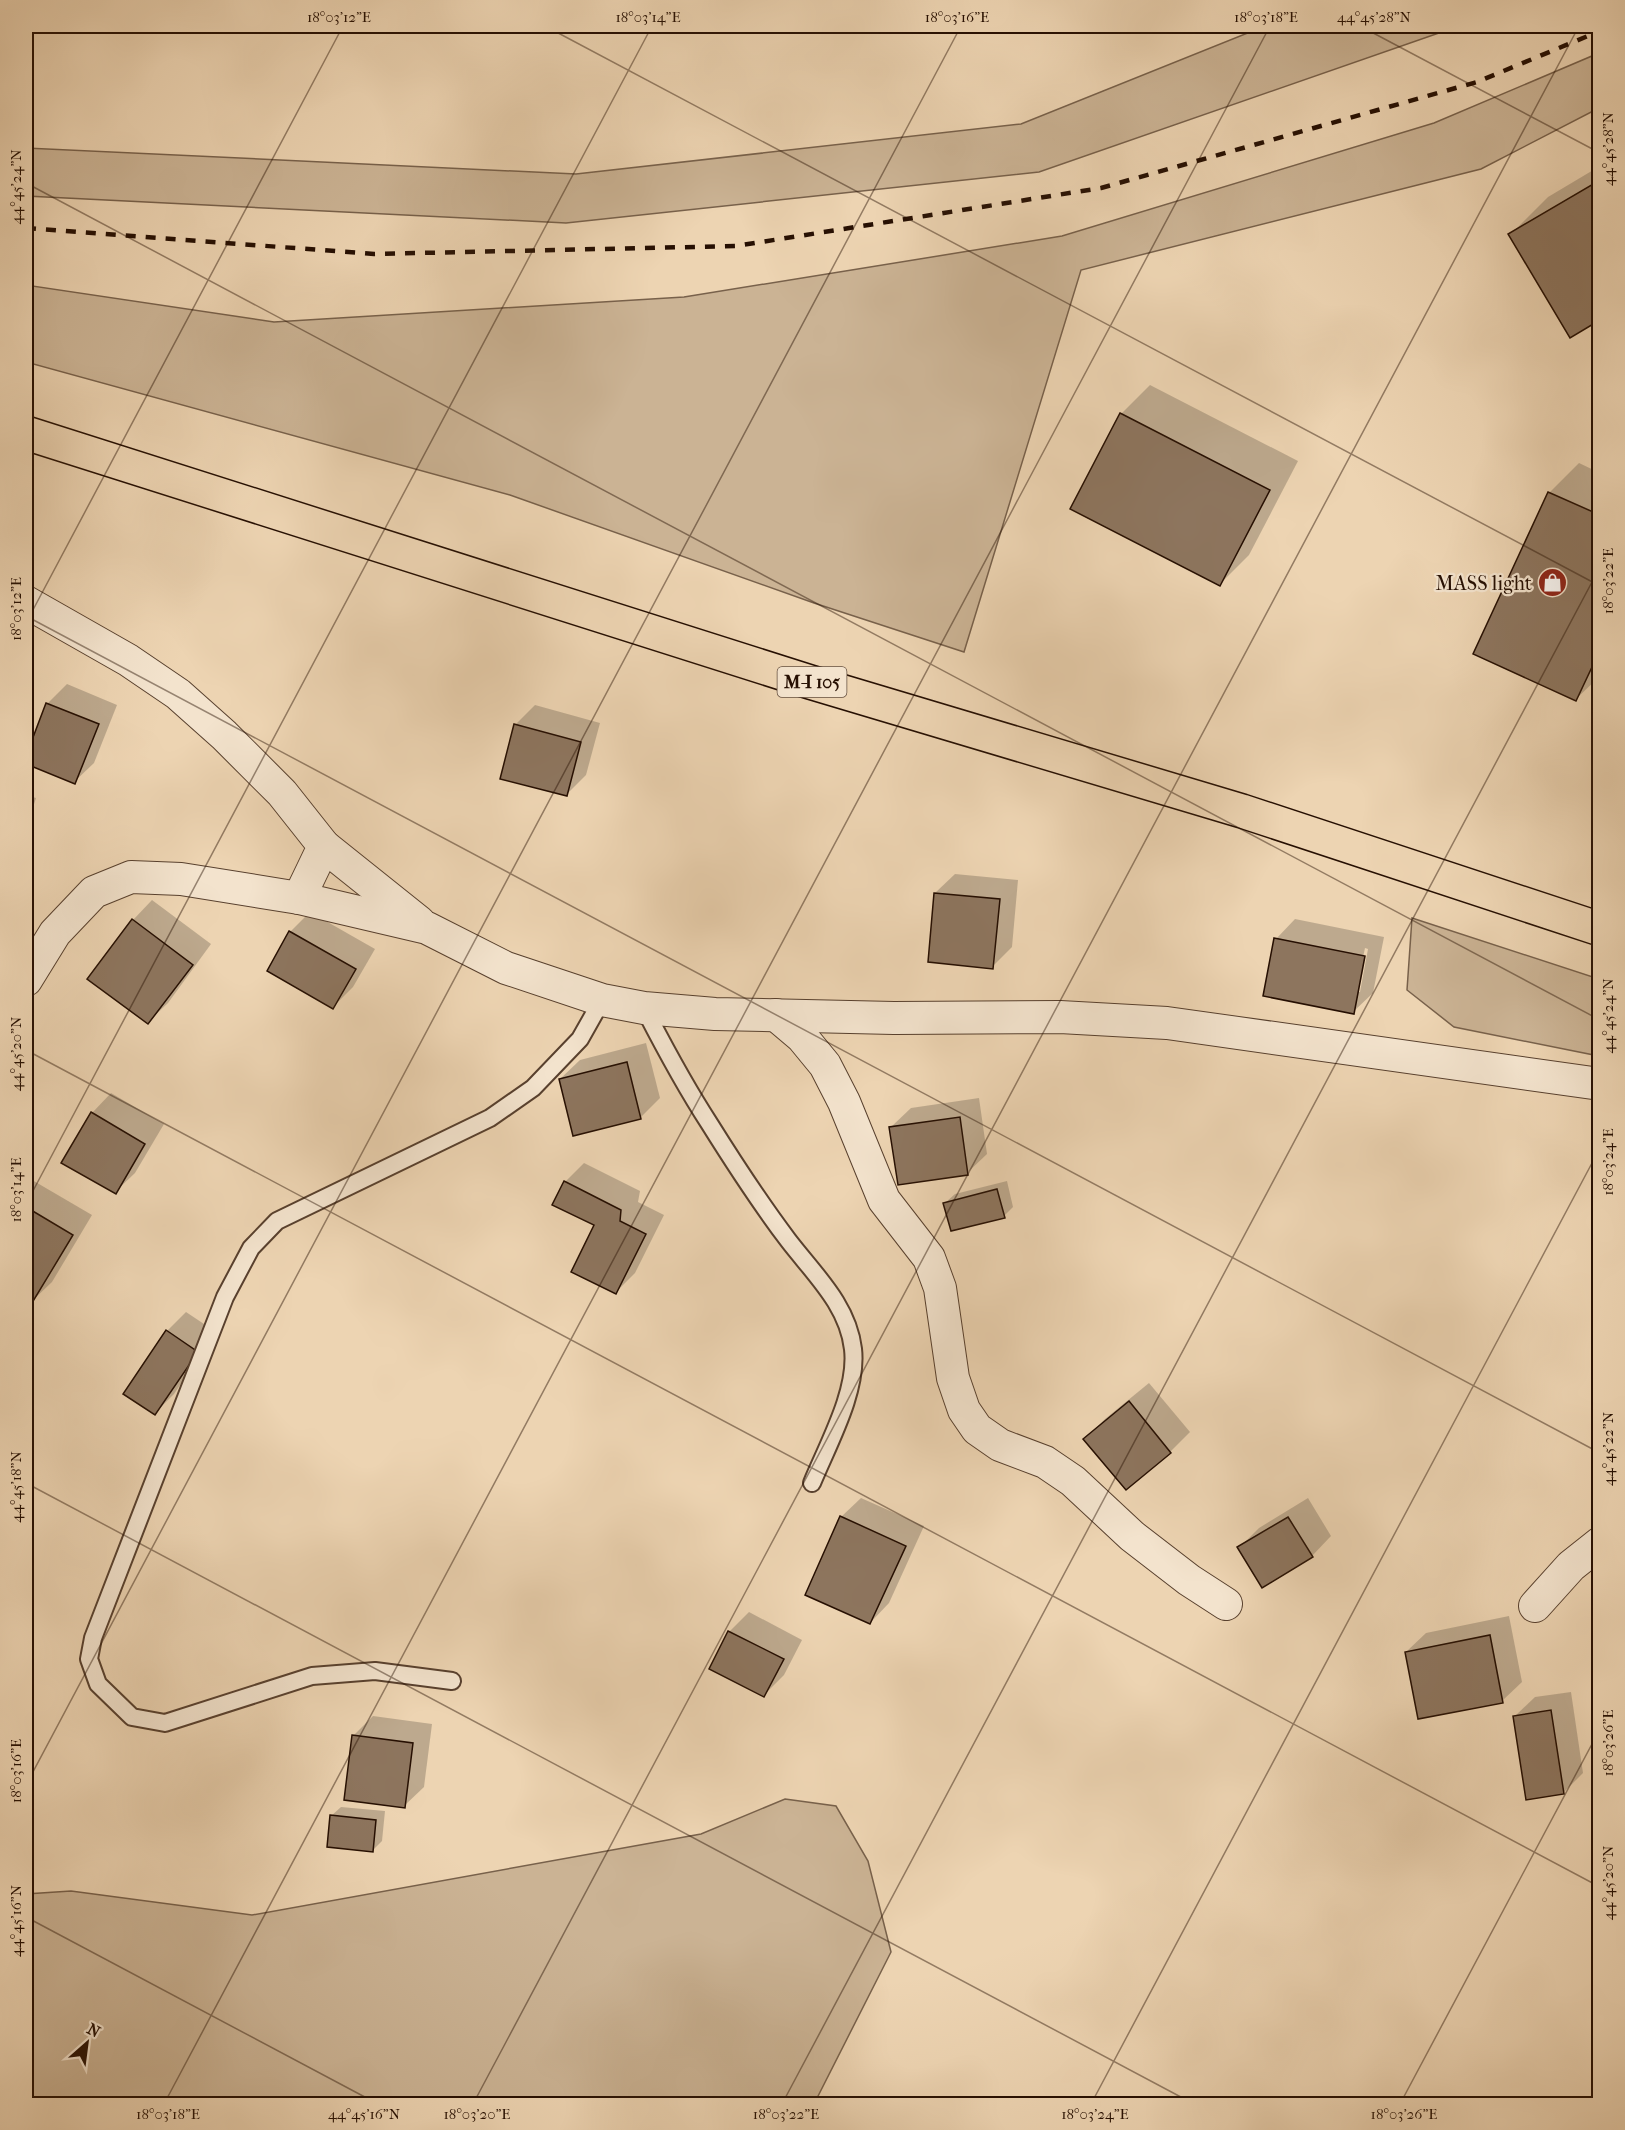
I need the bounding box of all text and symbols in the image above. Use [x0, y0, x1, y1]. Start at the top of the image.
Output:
text: 18°03'12"E [307, 8, 371, 26]
text: 18°03'14"E [615, 8, 681, 26]
text: 18°03'16"E [925, 8, 989, 26]
text: 18°03'18"E [1234, 8, 1298, 26]
text: 44°45'28"N [1337, 8, 1412, 26]
text: 44°45'28"N [1599, 111, 1617, 186]
text: 44°45'24"N [7, 149, 25, 225]
text: 18°03'22"E [1599, 548, 1617, 614]
shop icon: MASS light [1537, 567, 1569, 599]
place label: MASS light [1436, 572, 1532, 595]
text: 18°03'12"E [7, 577, 25, 641]
road number: M-I 105 [778, 667, 846, 697]
text: 44°45'24"N [1599, 978, 1617, 1054]
text: 44°45'20"N [7, 1016, 25, 1091]
text: 18°03'24"E [1599, 1128, 1617, 1196]
text: 18°03'14"E [7, 1157, 25, 1223]
text: 44°45'22"N [1599, 1411, 1617, 1486]
text: 44°45'18"N [7, 1451, 25, 1523]
text: 18°03'26"E [1599, 1710, 1617, 1776]
text: 18°03'16"E [7, 1739, 25, 1803]
text: 44°45'20"N [1599, 1845, 1617, 1920]
text: 44°45'16"N [7, 1884, 25, 1957]
north arrow [57, 2013, 117, 2073]
text: N [84, 2019, 104, 2042]
text: 18°03'18"E [136, 2105, 200, 2123]
text: 44°45'16"N [328, 2105, 401, 2123]
text: 18°03'20"E [444, 2105, 510, 2123]
text: 18°03'22"E [753, 2105, 819, 2123]
text: 18°03'24"E [1061, 2105, 1129, 2123]
text: 18°03'26"E [1371, 2105, 1437, 2123]

